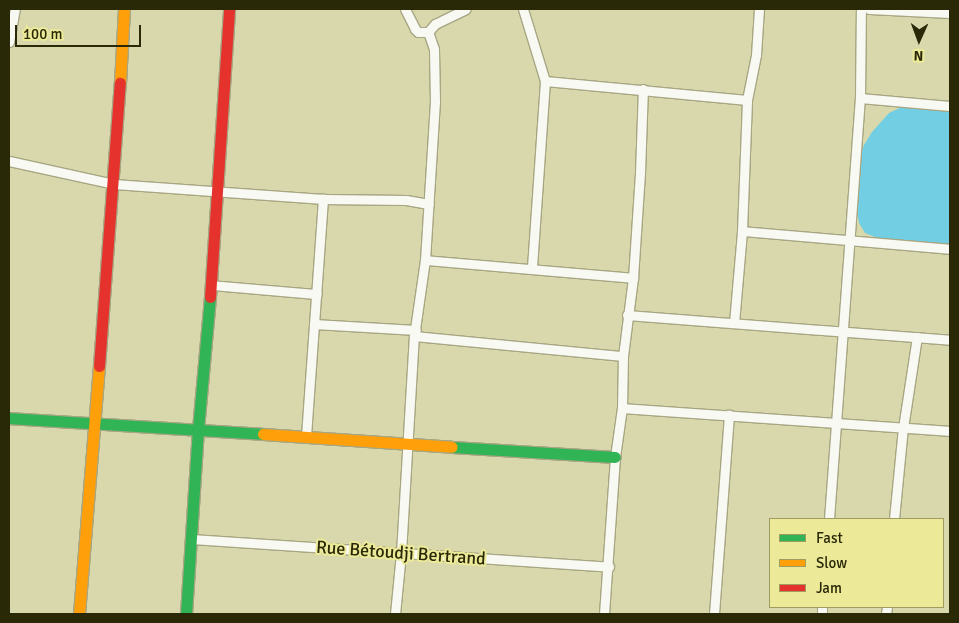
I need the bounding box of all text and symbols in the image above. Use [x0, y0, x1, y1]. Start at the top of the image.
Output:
scale bar [18, 15, 144, 47]
north arrow [894, 15, 944, 65]
text: 100 m [23, 25, 63, 43]
text: N [913, 47, 924, 64]
legend [769, 518, 944, 608]
text: Fast [816, 529, 843, 547]
street label: Rue Bétoudji Bertrand [315, 536, 487, 570]
text: Slow [816, 554, 847, 572]
text: Jam [816, 579, 842, 597]

